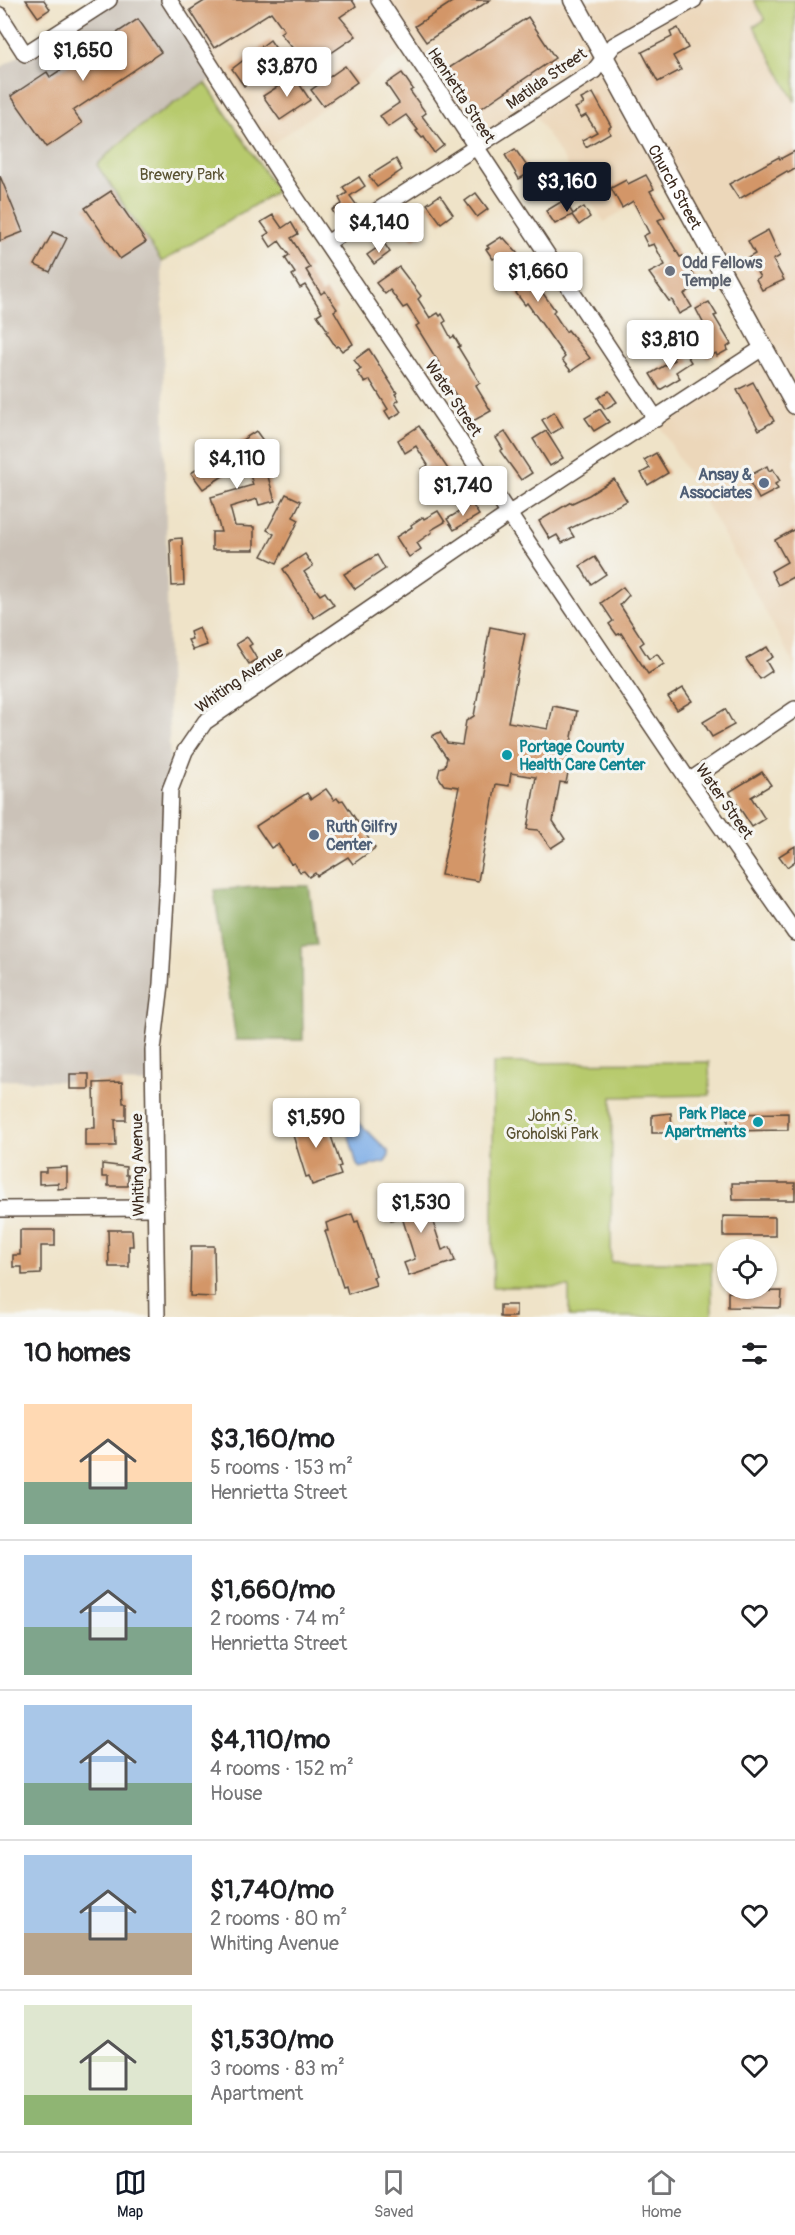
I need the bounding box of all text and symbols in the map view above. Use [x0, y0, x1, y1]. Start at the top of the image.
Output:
pin: $1,650 [34, 31, 132, 82]
text: $1,650 [53, 38, 113, 63]
street label: Matilda Street [502, 43, 591, 114]
street label: Henrietta Street [423, 44, 500, 147]
pin: $3,870 [238, 47, 336, 98]
text: $3,870 [256, 54, 318, 79]
street label: Church Street [643, 141, 706, 234]
pin: $3,160 [518, 162, 616, 213]
park label: Brewery Park [139, 165, 225, 185]
text: $3,160 [537, 169, 597, 194]
pin: $4,140 [330, 203, 428, 254]
text: $4,140 [349, 210, 409, 235]
pin: $1,660 [489, 252, 587, 303]
place label: Odd Fellows Temple [681, 253, 763, 291]
text: $1,660 [508, 259, 568, 284]
marker: Odd Fellows Temple [663, 264, 677, 278]
pin: $3,810 [621, 320, 719, 371]
text: $3,810 [641, 327, 699, 352]
street label: Water Street [420, 357, 486, 441]
pin: $4,110 [188, 439, 286, 490]
text: $4,110 [209, 446, 265, 471]
place label: Ansay & Associates [679, 465, 753, 503]
pin: $1,740 [414, 466, 512, 517]
text: $1,740 [433, 473, 493, 498]
marker: Ansay & Associates [757, 476, 771, 490]
street label: Whiting Avenue [192, 642, 288, 718]
place label: Portage County Health Care Center [519, 737, 646, 775]
marker: Portage County Health Care Center [500, 748, 514, 762]
street label: Water Street [691, 760, 758, 844]
place label: Ruth Gilfry Center [326, 817, 397, 855]
marker: Ruth Gilfry Center [307, 828, 321, 842]
pin: $1,590 [267, 1098, 365, 1149]
place label: Park Place Apartments [664, 1104, 747, 1142]
text: $1,590 [287, 1105, 345, 1130]
park label: John S. Groholski Park [506, 1106, 599, 1144]
street label: Whiting Avenue [127, 1113, 149, 1217]
marker: Park Place Apartments [751, 1115, 765, 1129]
pin: $1,530 [372, 1183, 470, 1234]
text: $1,530 [391, 1190, 451, 1215]
map controls [717, 1239, 777, 1299]
button: locate [717, 1239, 777, 1299]
text: 10 homes [24, 1337, 130, 1369]
icon: filters [738, 1337, 771, 1370]
text: $3,160/mo [210, 1423, 335, 1455]
icon: home [72, 1428, 144, 1500]
icon: heart [738, 1448, 771, 1481]
text: 5 rooms · 153 m² [210, 1455, 353, 1480]
text: Henrietta Street [210, 1480, 347, 1505]
text: $1,660/mo [210, 1574, 335, 1606]
icon: home [72, 1579, 144, 1651]
icon: heart [738, 1599, 771, 1632]
text: 2 rooms · 74 m² [210, 1606, 346, 1631]
text: Henrietta Street [210, 1631, 347, 1656]
text: $4,110/mo [210, 1724, 330, 1756]
icon: home [72, 1729, 144, 1801]
icon: heart [738, 1749, 771, 1782]
text: 4 rooms · 152 m² [210, 1756, 354, 1781]
text: House [210, 1781, 262, 1806]
text: $1,740/mo [210, 1874, 334, 1906]
icon: home [72, 1879, 144, 1951]
icon: heart [738, 1899, 771, 1932]
text: 2 rooms · 80 m² [210, 1906, 347, 1931]
text: Whiting Avenue [210, 1931, 339, 1956]
text: $1,530/mo [210, 2024, 334, 2056]
icon: home [72, 2029, 144, 2101]
icon: heart [738, 2049, 771, 2082]
text: 3 rooms · 83 m² [210, 2056, 345, 2081]
text: Apartment [210, 2081, 303, 2106]
tab: Map [114, 2166, 147, 2222]
tab: Saved [374, 2166, 414, 2222]
tab: Home [641, 2166, 681, 2222]

